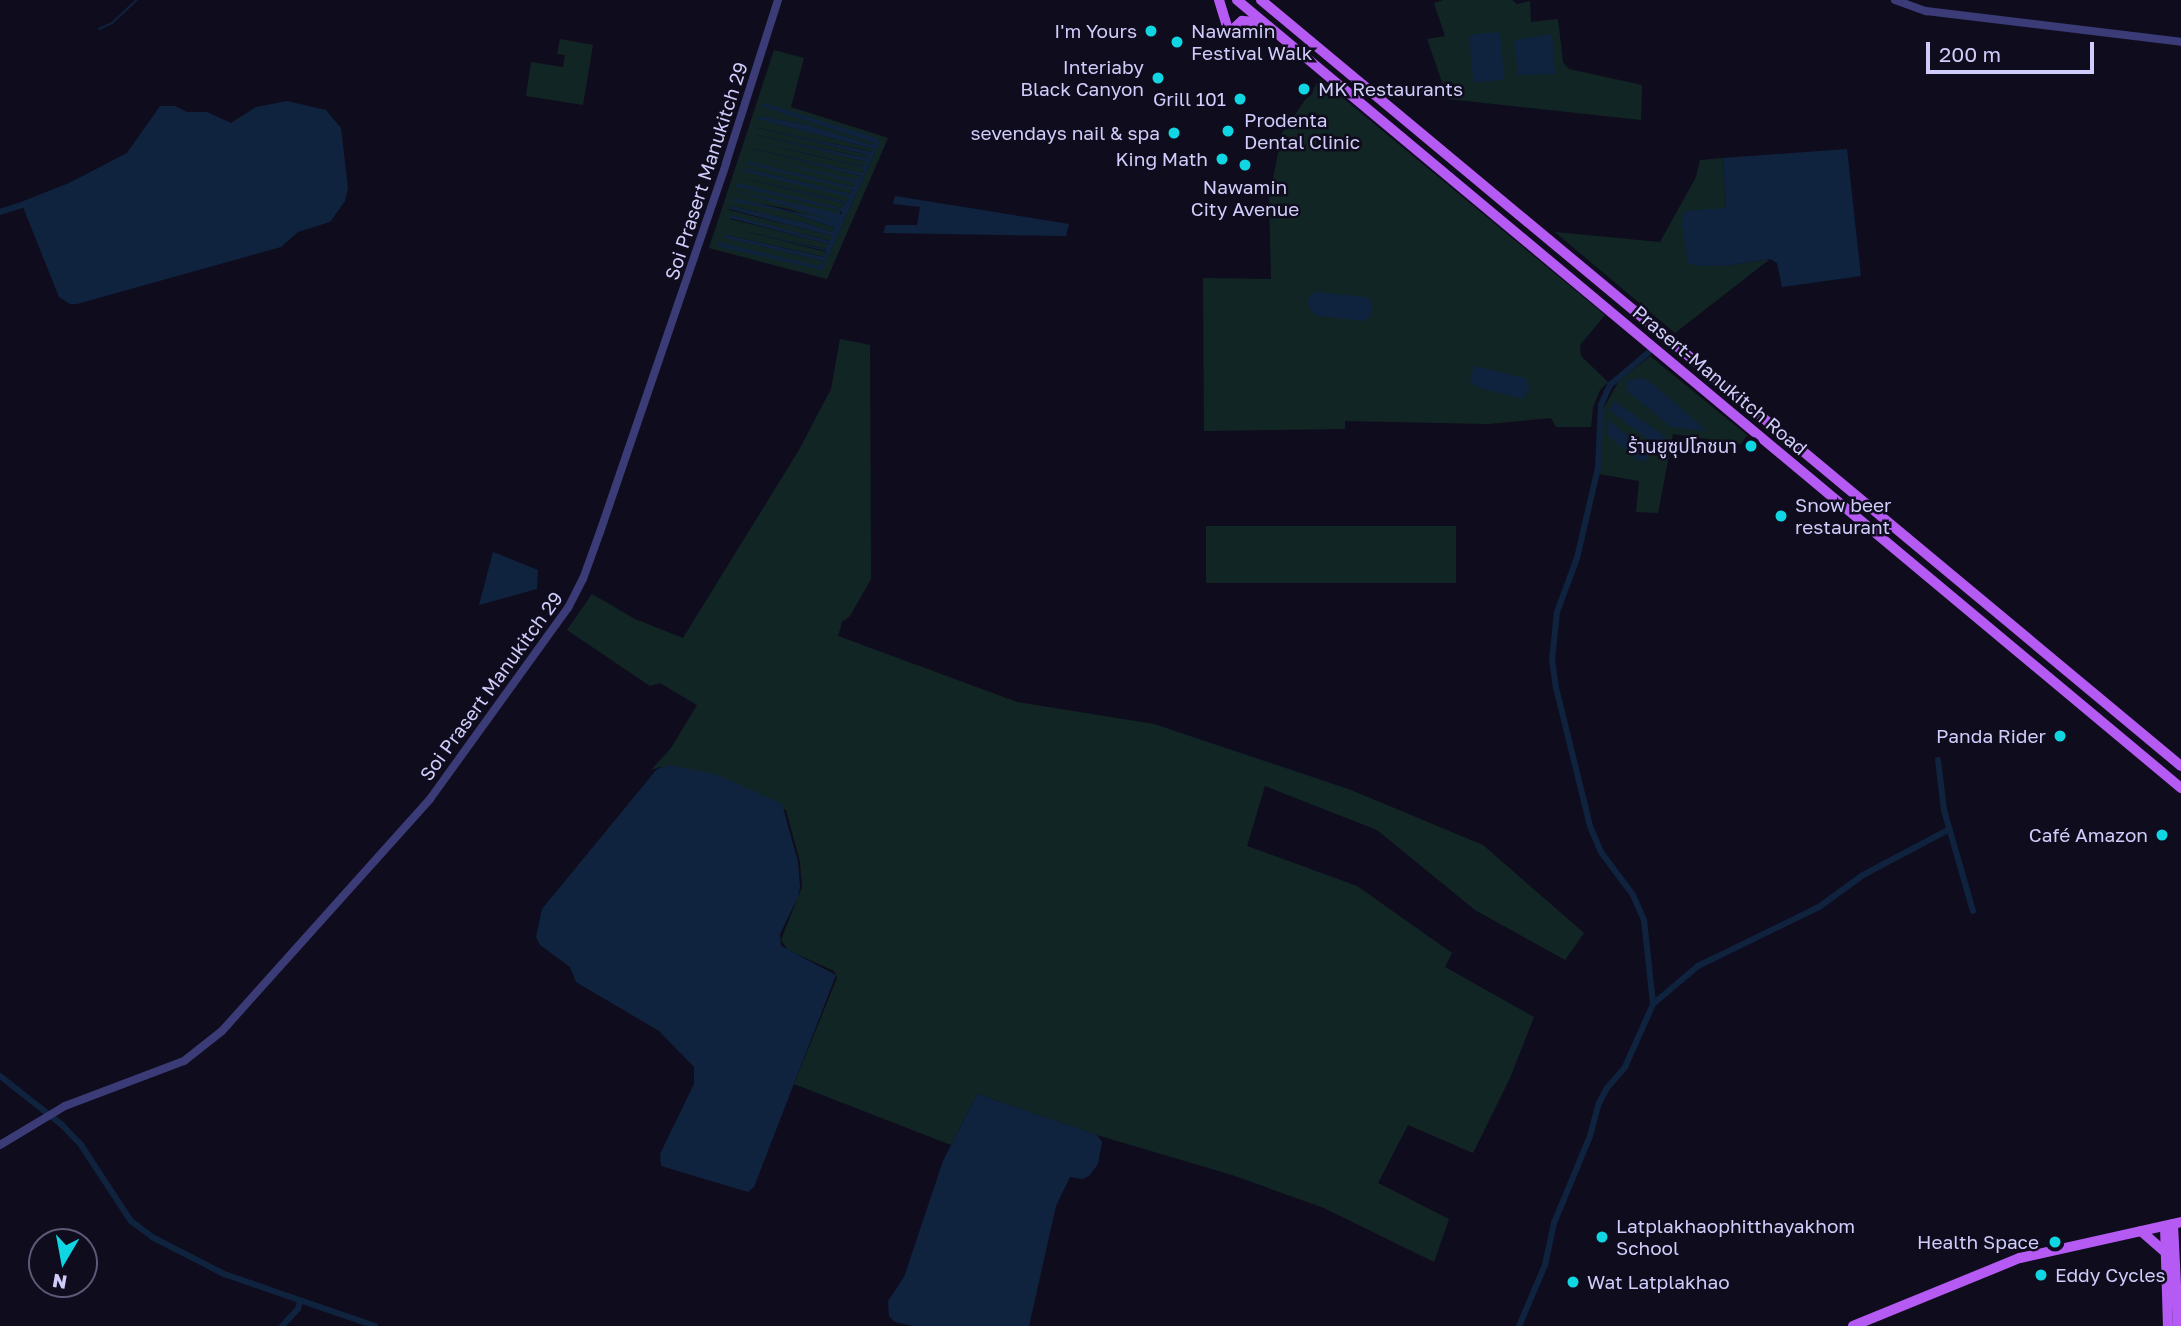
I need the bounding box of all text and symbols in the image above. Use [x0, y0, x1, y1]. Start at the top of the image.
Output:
place label: I'm Yours [1054, 20, 1137, 42]
place label: Nawamin Festival Walk [1191, 20, 1313, 64]
marker: I'm Yours [1143, 23, 1159, 39]
scale bar [1929, 28, 2097, 72]
marker: Nawamin Festival Walk [1169, 34, 1185, 50]
text: 200 m [1939, 41, 2001, 67]
place label: Interiaby Black Canyon [1020, 56, 1144, 100]
street label: Soi Prasert Manukitch 29 [660, 59, 752, 283]
marker: Interiaby Black Canyon [1150, 70, 1166, 86]
place label: MK Restaurants [1318, 78, 1463, 100]
marker: MK Restaurants [1296, 81, 1312, 97]
place label: Grill 101 [1153, 88, 1226, 110]
marker: Grill 101 [1232, 91, 1248, 107]
place label: Prodenta Dental Clinic [1244, 109, 1360, 153]
marker: Prodenta Dental Clinic [1218, 121, 1238, 141]
place label: sevendays nail & spa [971, 122, 1160, 144]
marker: sevendays nail & spa [1166, 125, 1182, 141]
place label: King Math [1116, 148, 1208, 170]
marker: King Math [1214, 151, 1230, 167]
marker: Nawamin City Avenue [1237, 157, 1253, 173]
place label: Nawamin City Avenue [1191, 176, 1299, 220]
street label: Prasert-Manukitch Road [1628, 300, 1812, 460]
place label: ร้านยูซุปโภชนา [1628, 435, 1737, 457]
marker: ร้านยูซุปโภชนา [1743, 438, 1759, 454]
place label: Snow beer restaurant [1795, 494, 1891, 538]
marker: Snow beer restaurant [1773, 508, 1789, 524]
street label: Soi Prasert Manukitch 29 [415, 587, 567, 785]
place label: Panda Rider [1936, 725, 2046, 747]
marker: Panda Rider [2052, 728, 2068, 744]
place label: Café Amazon [2029, 824, 2148, 846]
marker: Café Amazon [2154, 827, 2170, 843]
place label: Latplakhaophitthayakhom School [1616, 1215, 1855, 1259]
north arrow [28, 1228, 98, 1298]
marker: Latplakhaophitthayakhom School [1594, 1229, 1610, 1245]
place label: Health Space [1917, 1231, 2039, 1253]
marker: Health Space [2045, 1232, 2065, 1252]
place label: Eddy Cycles [2055, 1264, 2166, 1286]
marker: Eddy Cycles [2033, 1267, 2049, 1283]
text: N [51, 1270, 69, 1295]
place label: Wat Latplakhao [1587, 1271, 1730, 1293]
marker: Wat Latplakhao [1565, 1274, 1581, 1290]

